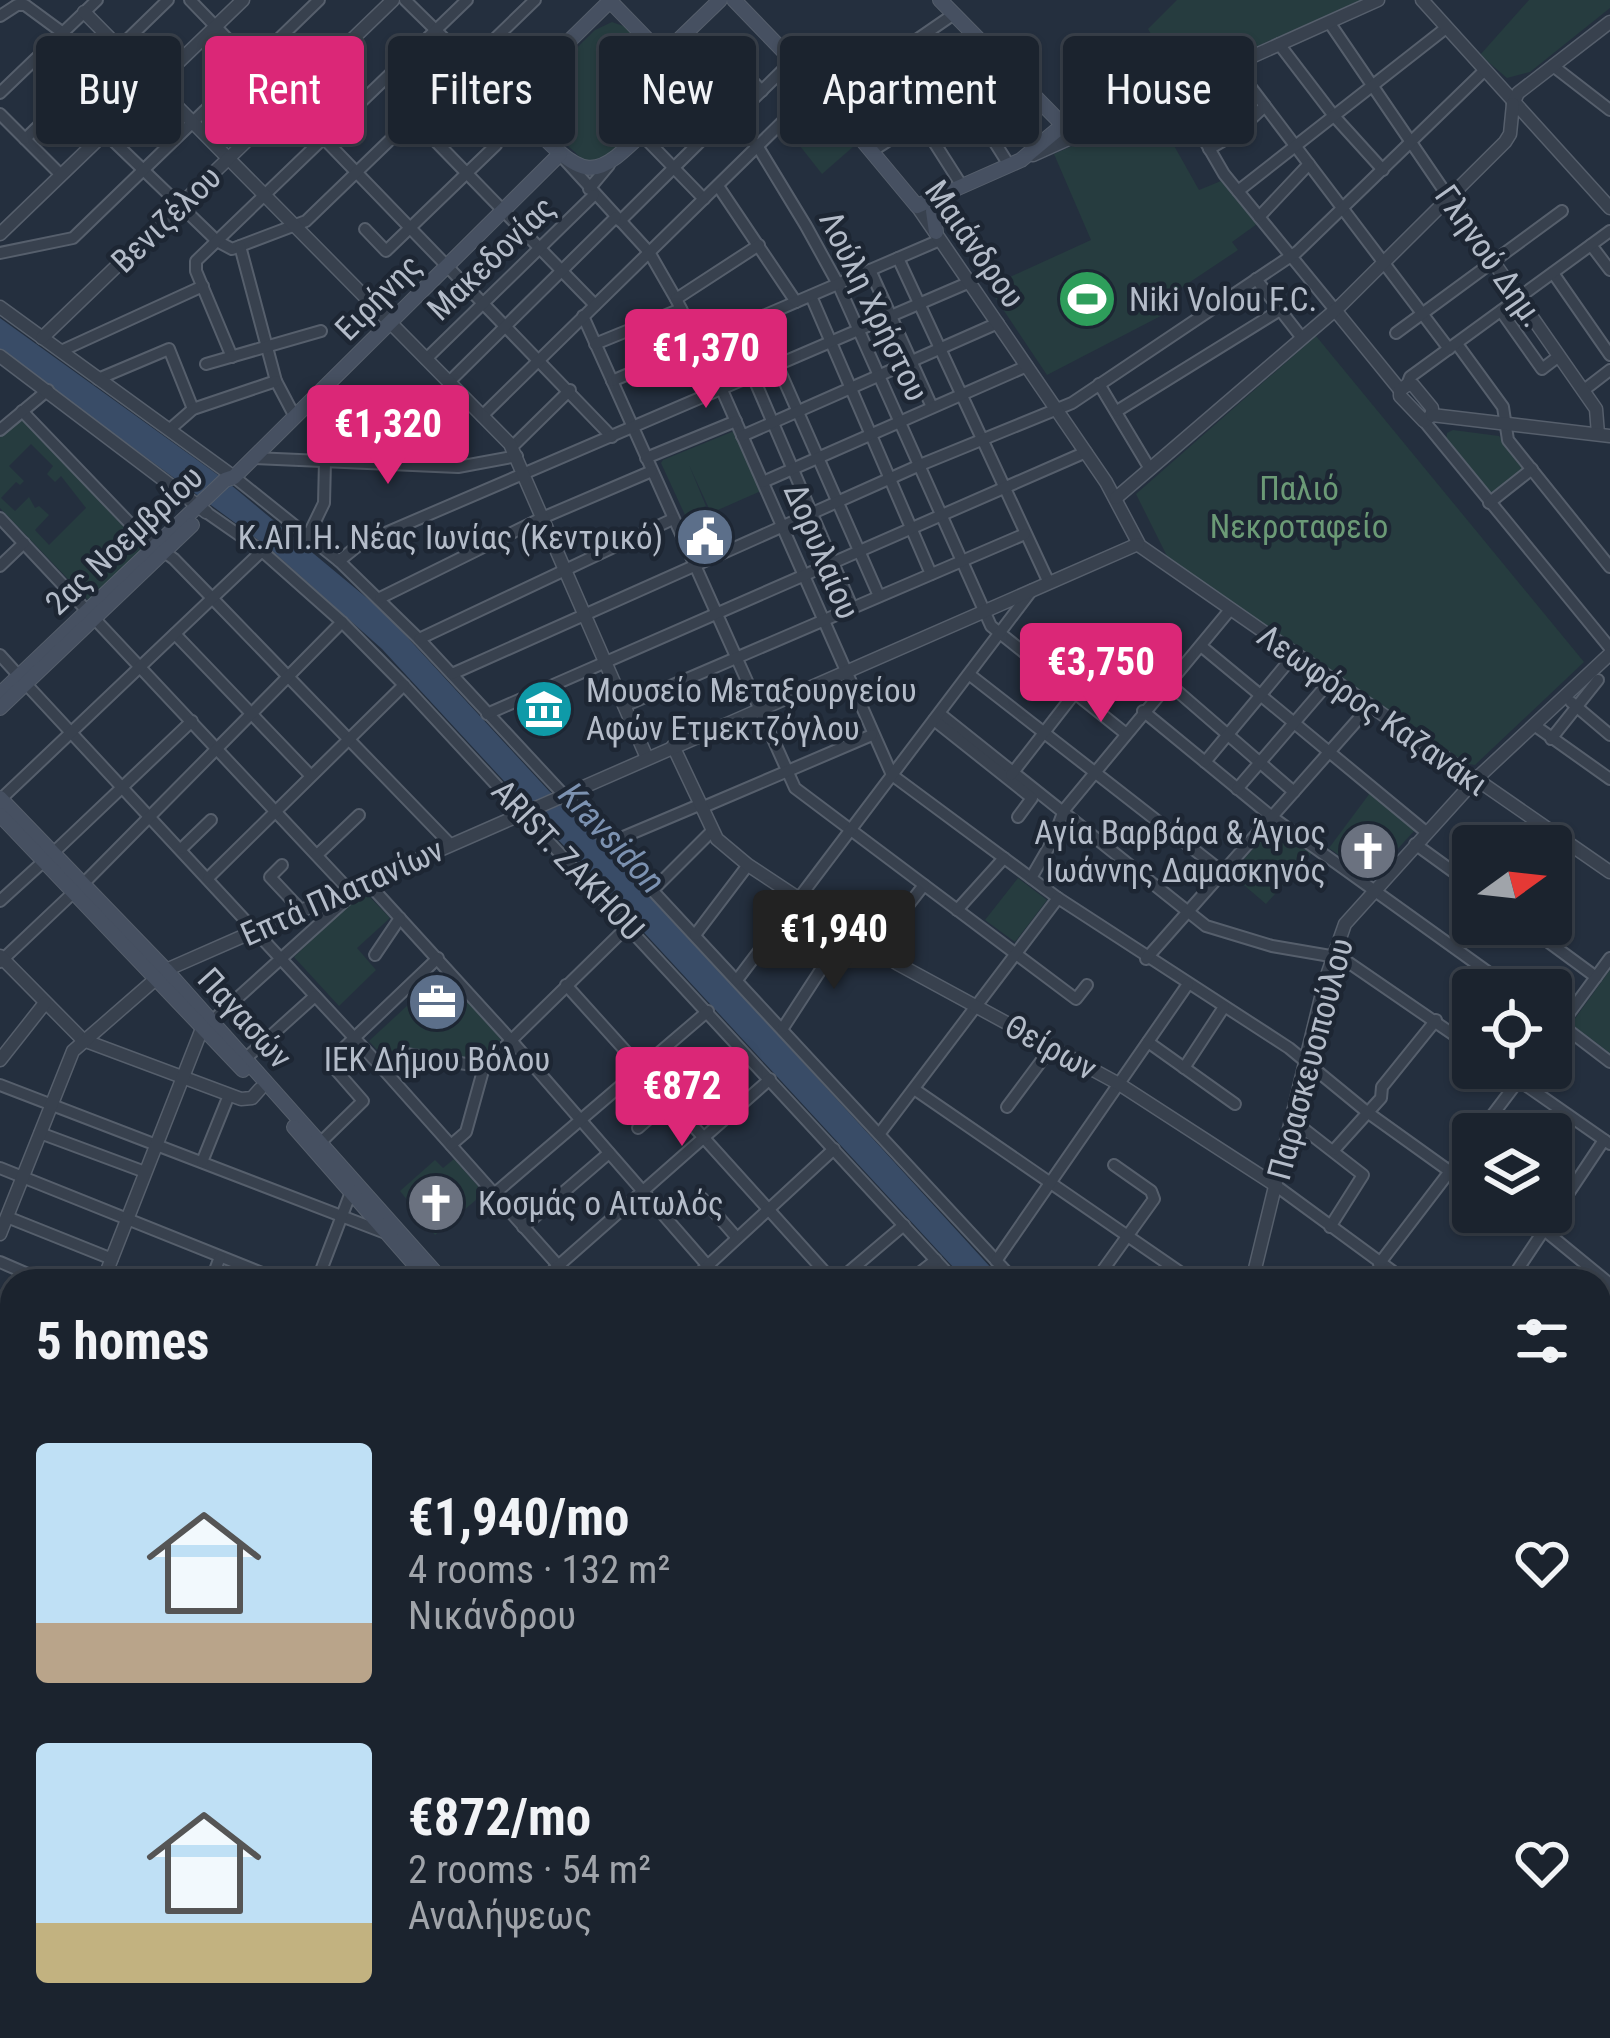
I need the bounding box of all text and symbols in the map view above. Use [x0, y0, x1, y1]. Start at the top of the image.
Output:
chip: Buy [36, 36, 181, 144]
chip: Rent [205, 36, 364, 144]
chip: Filters [388, 36, 575, 144]
chip: New [599, 36, 756, 144]
chip: Apartment [780, 36, 1039, 144]
chip: House [1063, 36, 1254, 144]
street label: Βενιζέλου [103, 157, 229, 281]
street label: Μαιάνδρου [917, 173, 1033, 315]
street label: Γληνού Δημ. [1427, 177, 1553, 335]
street label: Μακεδονίας [419, 188, 563, 328]
street label: Λούλη Χρήστου [811, 205, 937, 407]
street label: Ειρήνης [327, 246, 429, 348]
sports icon: Niki Volou F.C. [1056, 268, 1118, 330]
place label: Niki Volou F.C. [1129, 280, 1317, 319]
pin: €1,370 [608, 309, 804, 411]
text: €1,370 [652, 325, 760, 371]
pin: €1,320 [290, 385, 486, 487]
text: €1,320 [334, 401, 442, 447]
street label: 2ας Νοεμβρίου [37, 457, 211, 623]
park label: Παλιό Νεκροταφείο [1210, 469, 1388, 546]
street label: Δορυλαίου [776, 477, 868, 625]
public building icon: Κ.ΑΠ.Η. Νέας Ιωνίας (Κεντρικό) [674, 506, 736, 568]
place label: Κ.ΑΠ.Η. Νέας Ιωνίας (Κεντρικό) [238, 518, 663, 557]
street label: Λεωφόρος Καζανάκι [1250, 616, 1496, 804]
pin: €3,750 [1003, 623, 1199, 725]
text: €3,750 [1047, 639, 1155, 685]
place label: Μουσείο Μεταξουργείου Αφών Ετμεκτζόγλου [586, 671, 917, 748]
museum icon: Μουσείο Μεταξουργείου Αφών Ετμεκτζόγλου [513, 678, 575, 740]
street label: ARIST. ZAKHOU [484, 772, 652, 948]
water label: Kravsidon [550, 774, 674, 902]
place label: Αγία Βαρβάρα & Άγιος Ιωάννης Δαμασκηνός [1034, 813, 1326, 890]
church icon: Αγία Βαρβάρα & Άγιος Ιωάννης Δαμασκηνός [1337, 820, 1399, 882]
north arrow [1452, 825, 1572, 945]
map controls [1452, 825, 1572, 1233]
street label: Επτά Πλατανίων [235, 830, 449, 954]
pin: €1,940 [736, 890, 932, 992]
text: €1,940 [780, 906, 888, 952]
street label: Παρασκευοπούλου [1259, 934, 1361, 1184]
street label: Παγασών [190, 960, 300, 1076]
button: locate [1452, 969, 1572, 1089]
office icon: ΙΕΚ Δήμου Βόλου [406, 971, 468, 1033]
street label: Θείρων [998, 1006, 1104, 1088]
place label: ΙΕΚ Δήμου Βόλου [324, 1040, 550, 1079]
pin: €872 [611, 1047, 753, 1149]
text: €872 [643, 1063, 721, 1109]
button: layers [1452, 1113, 1572, 1233]
church icon: Κοσμάς ο Αιτωλός [405, 1172, 467, 1234]
place label: Κοσμάς ο Αιτωλός [478, 1184, 724, 1223]
icon: filters [1509, 1308, 1575, 1374]
text: 5 homes [36, 1312, 209, 1371]
text: €1,940/mo [408, 1488, 629, 1547]
icon: home [132, 1491, 276, 1635]
icon: heart [1509, 1530, 1575, 1596]
text: 4 rooms · 132 m² [408, 1547, 670, 1593]
text: Νικάνδρου [408, 1593, 576, 1639]
text: €872/mo [408, 1788, 591, 1847]
icon: home [132, 1791, 276, 1935]
icon: heart [1509, 1830, 1575, 1896]
text: 2 rooms · 54 m² [408, 1847, 651, 1893]
text: Αναλήψεως [408, 1893, 592, 1939]

